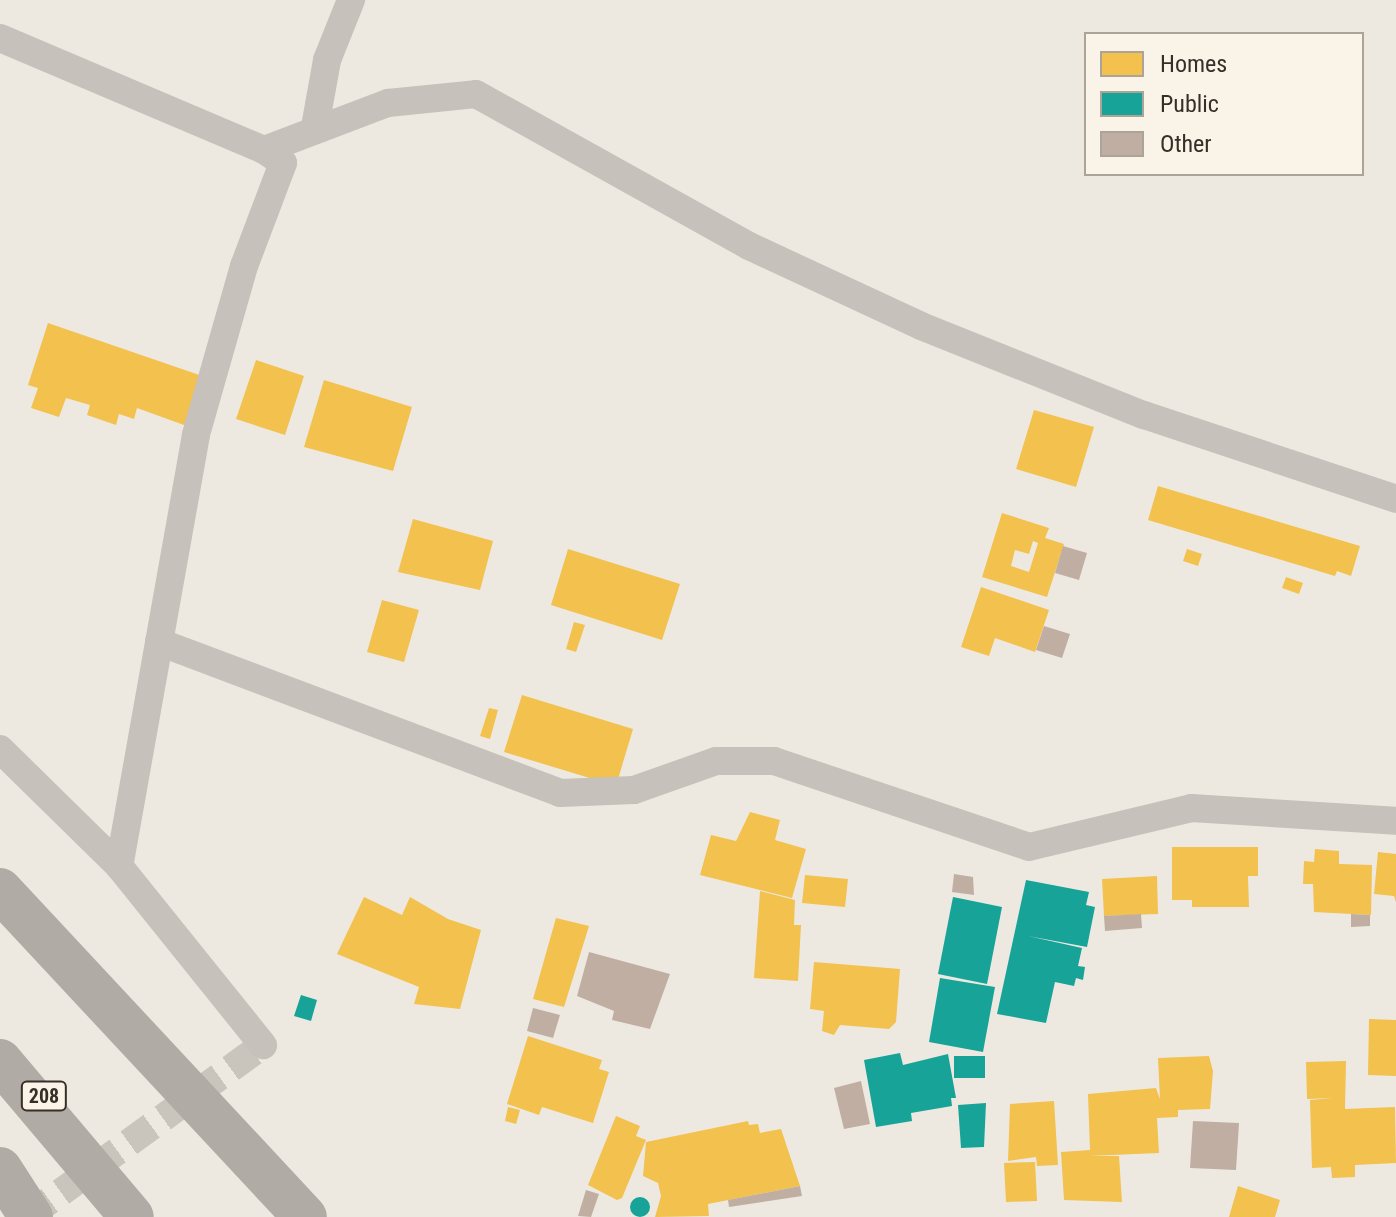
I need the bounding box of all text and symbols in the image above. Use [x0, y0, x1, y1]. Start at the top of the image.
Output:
legend [1084, 32, 1364, 176]
text: Homes [1160, 50, 1227, 78]
text: Public [1160, 90, 1219, 118]
text: Other [1160, 130, 1212, 158]
road number: 208 [20, 1080, 68, 1112]

